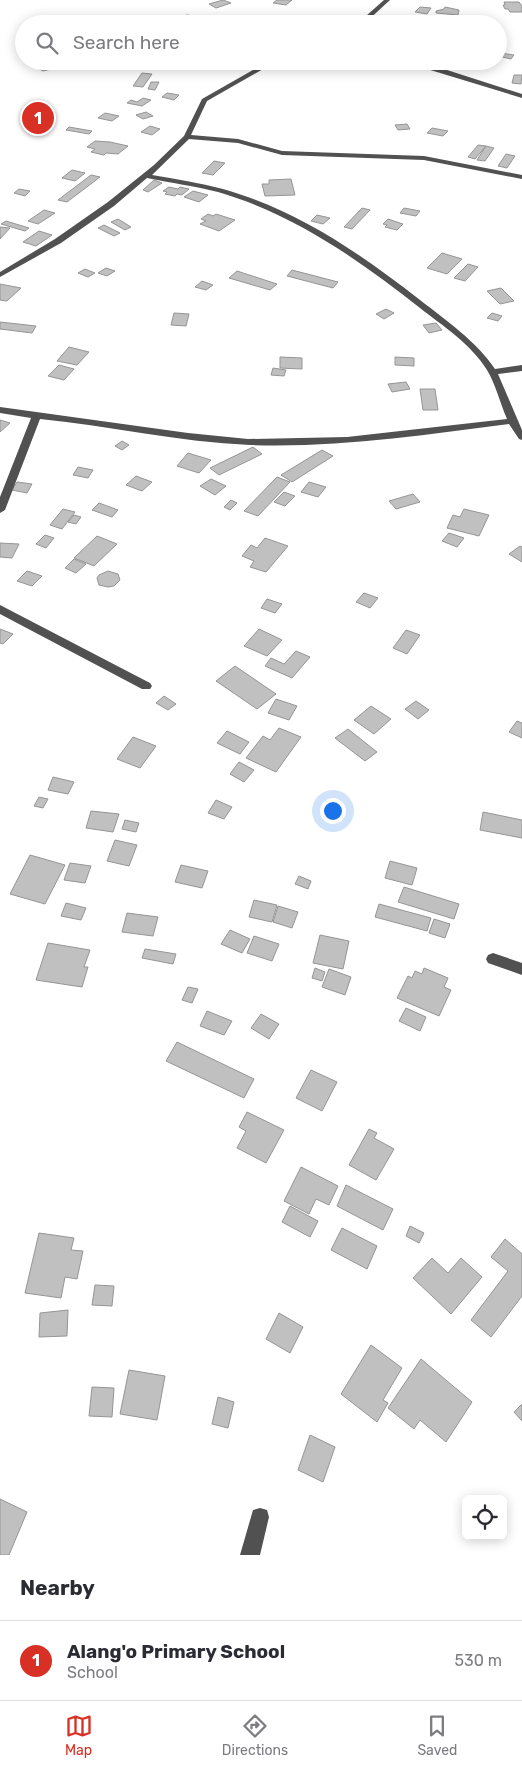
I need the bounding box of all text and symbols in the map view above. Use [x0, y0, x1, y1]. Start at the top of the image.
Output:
search box [15, 15, 507, 70]
icon: search [33, 29, 61, 57]
text: Search here [73, 31, 180, 54]
pin: 1 [22, 99, 54, 137]
your location [320, 798, 346, 824]
map controls [462, 1495, 507, 1540]
button: locate [462, 1495, 507, 1540]
text: Nearby [20, 1575, 95, 1600]
text: Alang'o Primary School [67, 1640, 285, 1663]
text: 1 [32, 1651, 40, 1670]
text: 530 m [455, 1651, 502, 1670]
text: School [67, 1663, 118, 1682]
tab: Map [65, 1712, 93, 1759]
tab: Directions [222, 1712, 288, 1759]
tab: Saved [417, 1712, 457, 1759]

